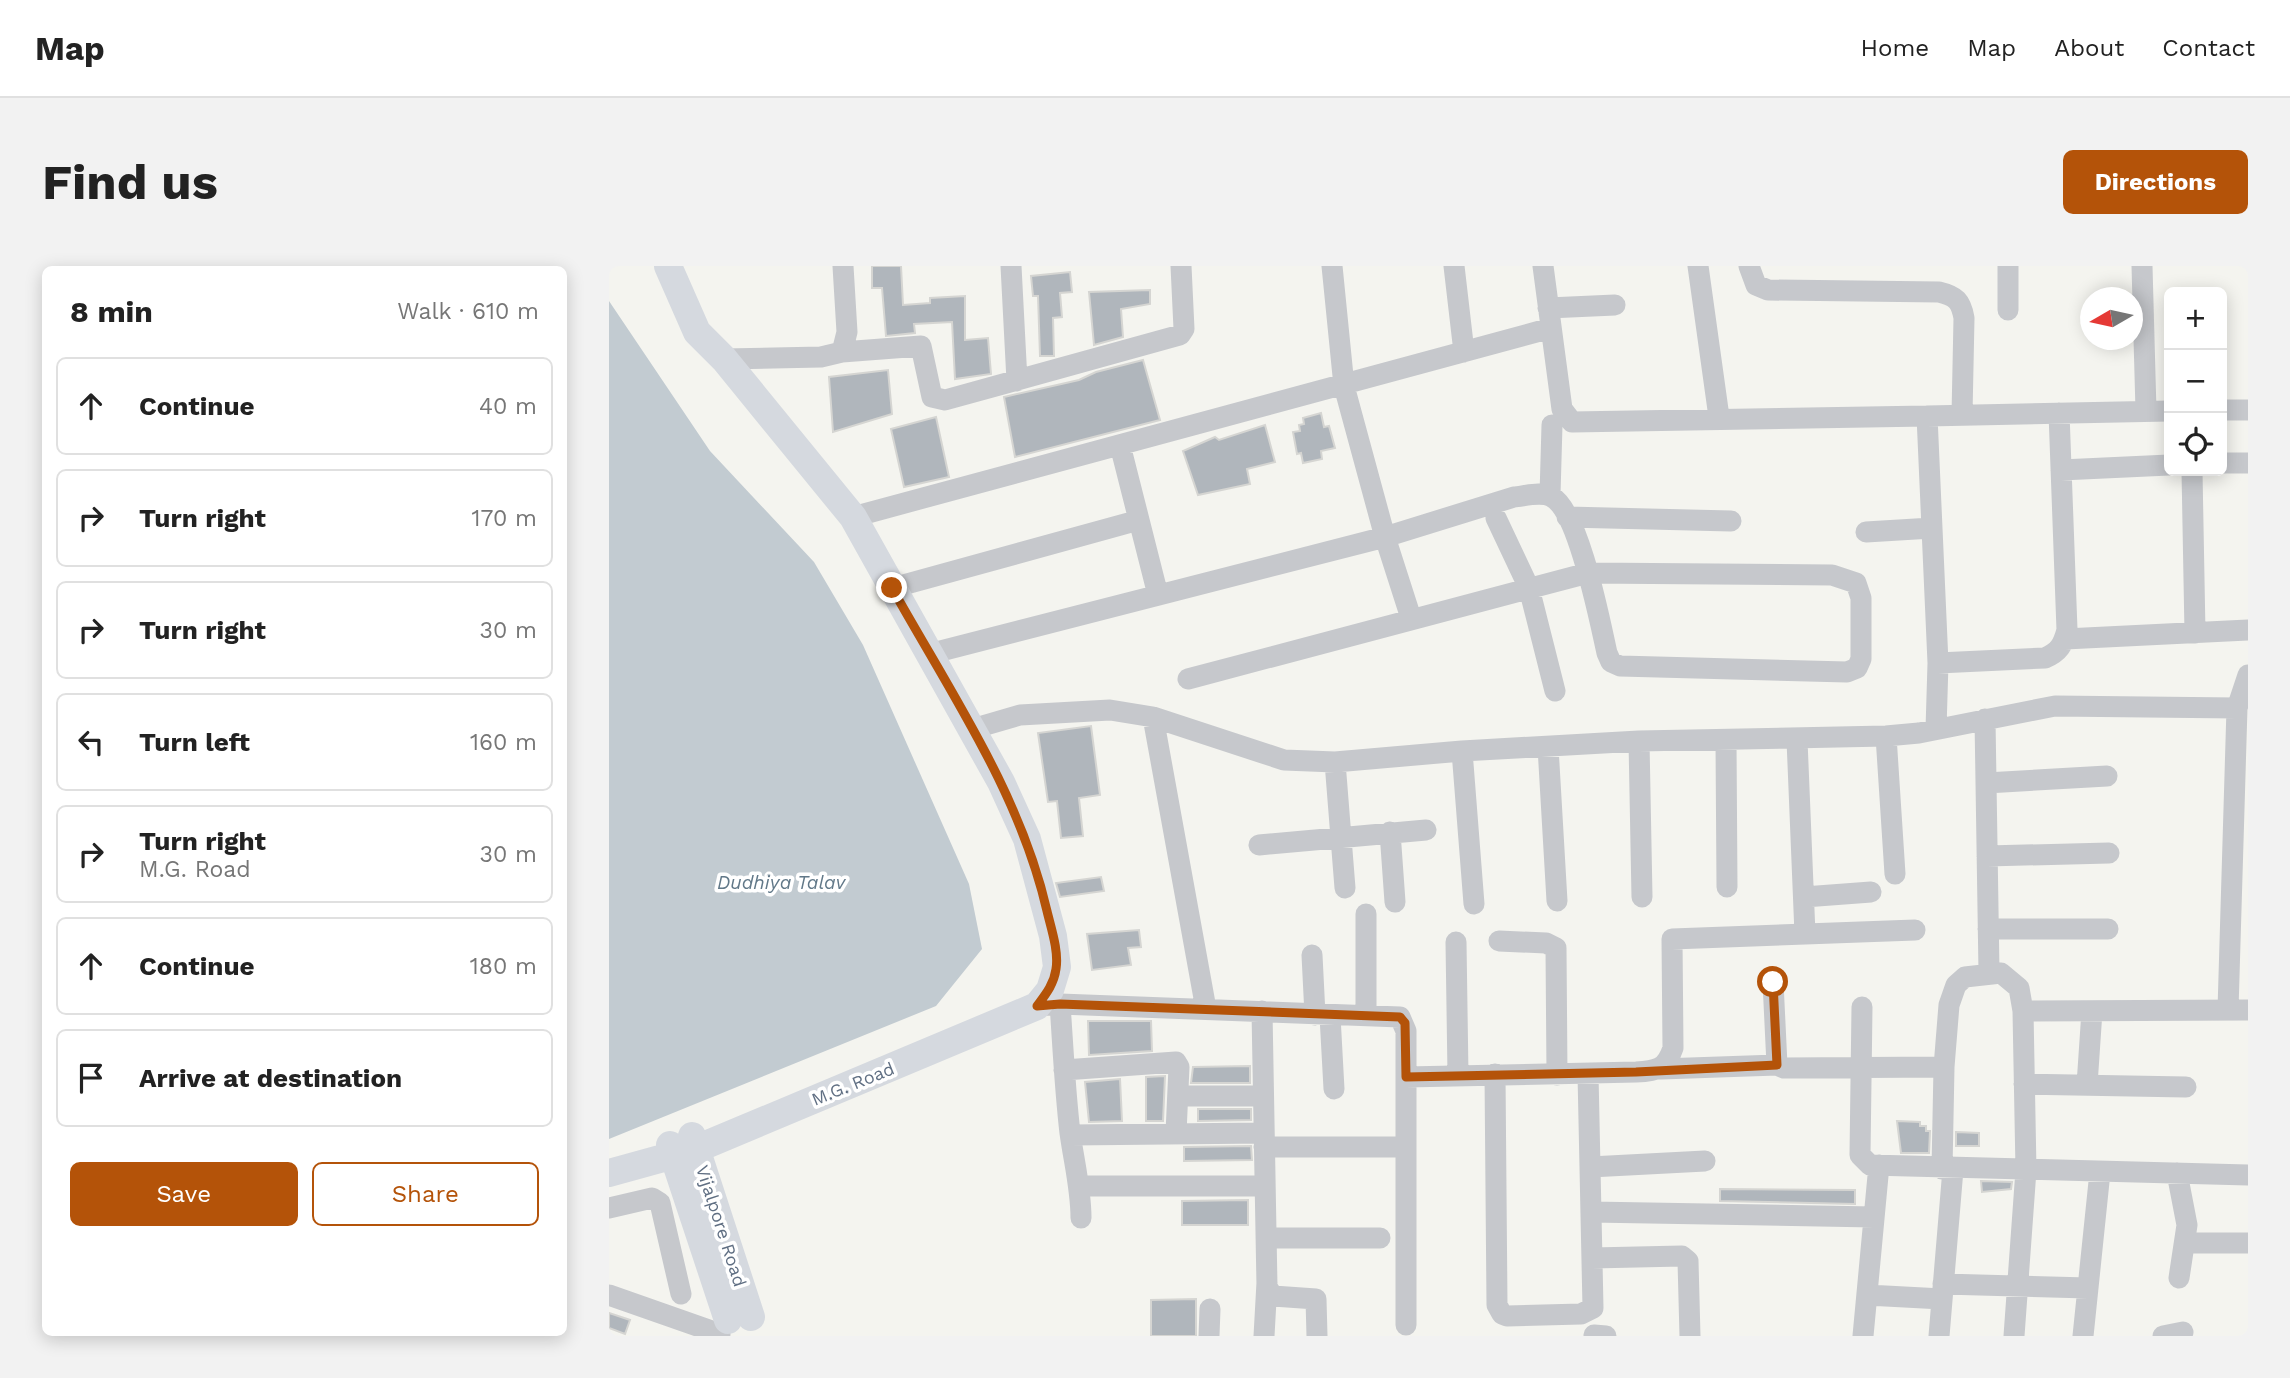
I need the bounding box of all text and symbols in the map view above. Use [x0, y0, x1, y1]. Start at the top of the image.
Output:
text: Map [35, 29, 105, 68]
text: Home [1861, 34, 1929, 62]
text: Map [1967, 34, 2016, 62]
text: About [2054, 34, 2124, 62]
text: Contact [2162, 34, 2255, 62]
button: Directions [2063, 150, 2248, 214]
text: Find us [42, 153, 218, 211]
north arrow [2080, 287, 2143, 350]
map controls [2164, 287, 2227, 476]
button: + [2164, 287, 2227, 350]
text: 8 min [70, 294, 153, 329]
text: Walk · 610 m [397, 298, 539, 325]
button: − [2164, 350, 2227, 413]
icon: ahead [72, 387, 110, 425]
text: Continue [139, 391, 255, 421]
text: 40 m [479, 393, 537, 420]
button: locate [2164, 413, 2227, 476]
icon: right [72, 499, 110, 537]
text: Turn right [139, 503, 266, 533]
text: 170 m [472, 505, 537, 532]
route end [876, 572, 907, 603]
icon: right [72, 611, 110, 649]
text: Turn right [139, 615, 266, 645]
text: 30 m [480, 617, 537, 644]
icon: left [72, 723, 110, 761]
text: Turn left [139, 727, 250, 757]
text: 160 m [470, 729, 537, 756]
text: Turn right [139, 826, 266, 856]
icon: right [72, 835, 110, 873]
text: 30 m [480, 841, 537, 868]
text: M.G. Road [139, 856, 251, 883]
water label: Dudhiya Talav [717, 871, 847, 894]
icon: ahead [72, 947, 110, 985]
text: Continue [139, 951, 255, 981]
text: 180 m [470, 953, 537, 980]
route start [1757, 966, 1788, 997]
street label: M.G. Road [808, 1057, 897, 1110]
icon: arrive [72, 1059, 110, 1097]
text: Arrive at destination [139, 1063, 402, 1093]
button: Save [70, 1162, 298, 1226]
button: Share [312, 1162, 539, 1226]
street label: Vijalpore Road [692, 1162, 751, 1289]

